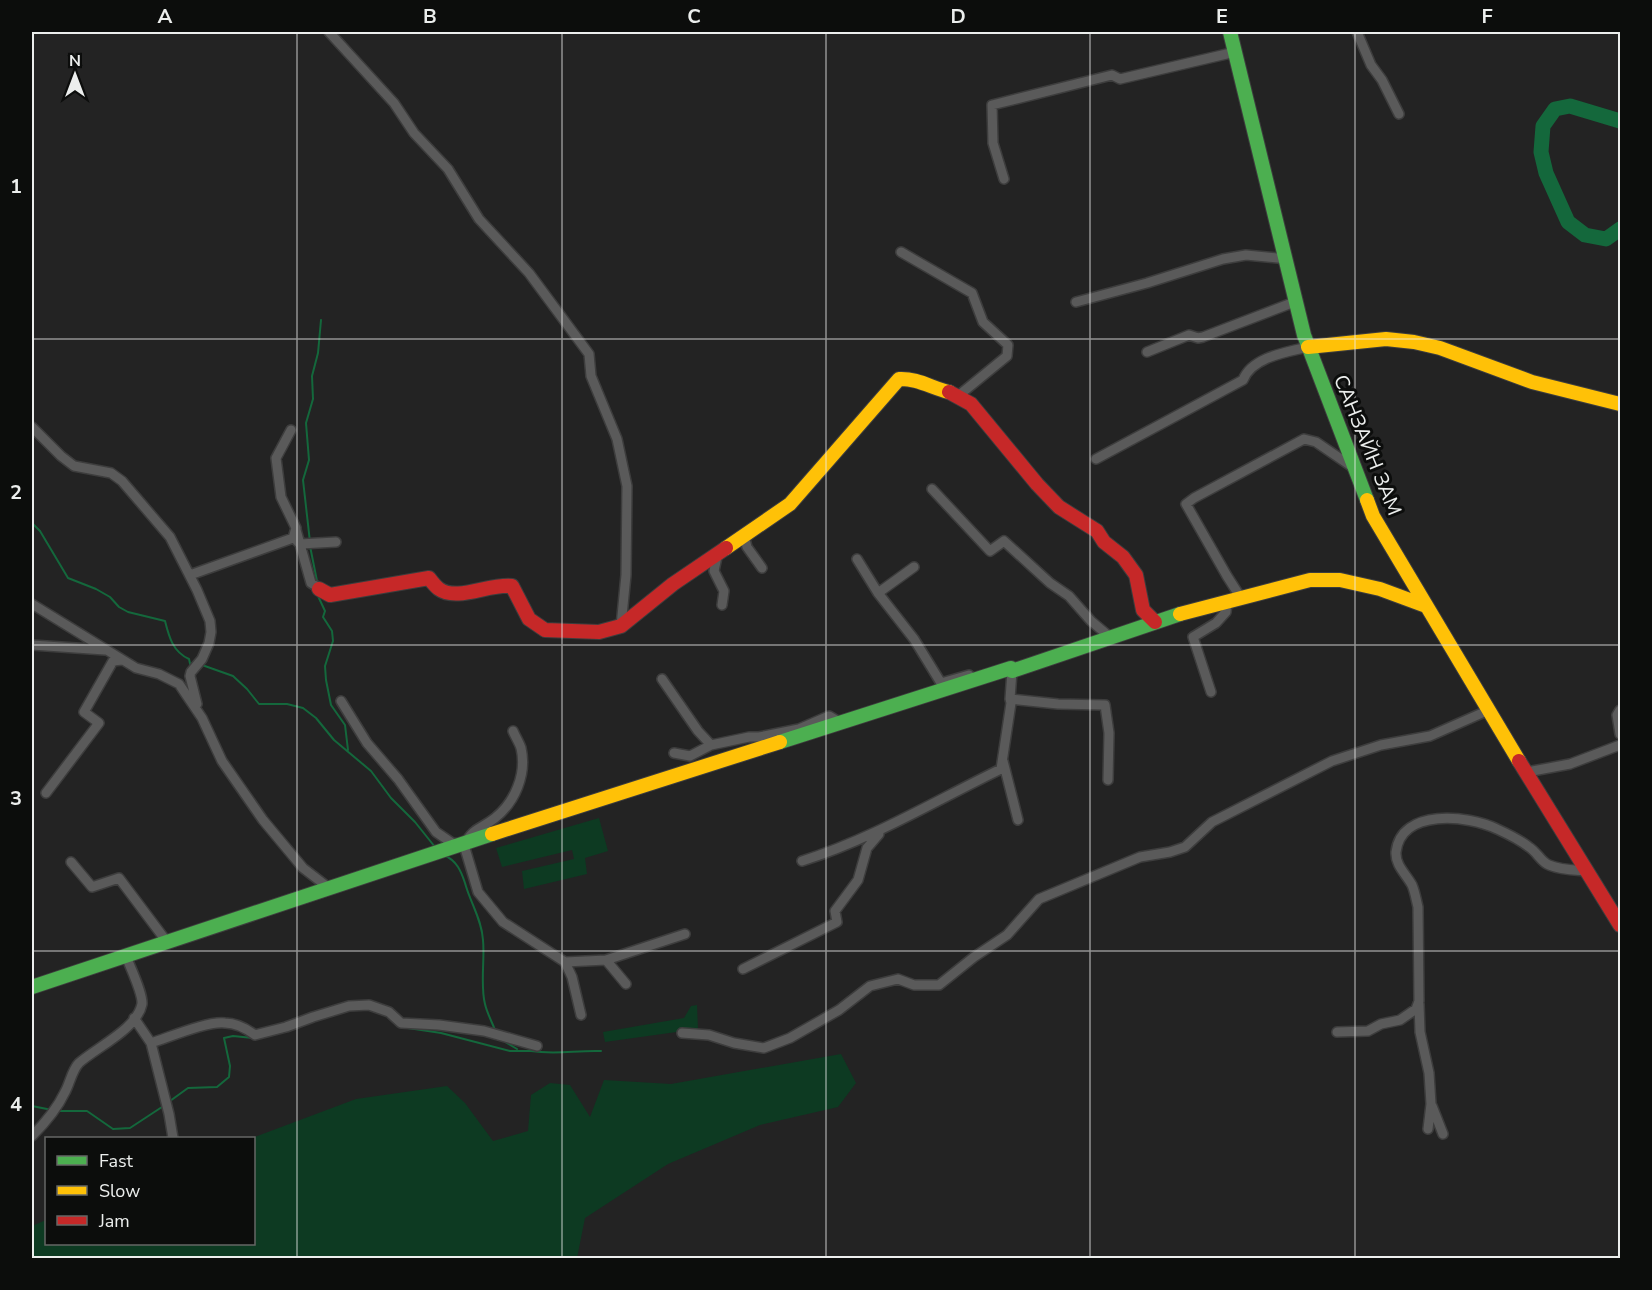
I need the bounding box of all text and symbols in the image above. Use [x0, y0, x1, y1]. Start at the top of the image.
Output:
text: A [158, 3, 173, 30]
text: B [423, 3, 437, 30]
text: C [687, 3, 701, 30]
text: D [950, 3, 966, 30]
text: E [1216, 3, 1228, 30]
text: F [1481, 3, 1493, 30]
north arrow [45, 45, 105, 105]
text: N [69, 50, 81, 72]
text: 1 [10, 173, 22, 200]
street label: САНЗАЙН ЗАМ [1327, 371, 1408, 520]
text: 2 [10, 479, 22, 506]
text: 3 [10, 785, 22, 812]
text: 4 [10, 1091, 22, 1118]
legend [45, 1137, 255, 1245]
text: Fast [99, 1149, 134, 1173]
text: Slow [99, 1179, 140, 1203]
text: Jam [98, 1209, 130, 1233]

